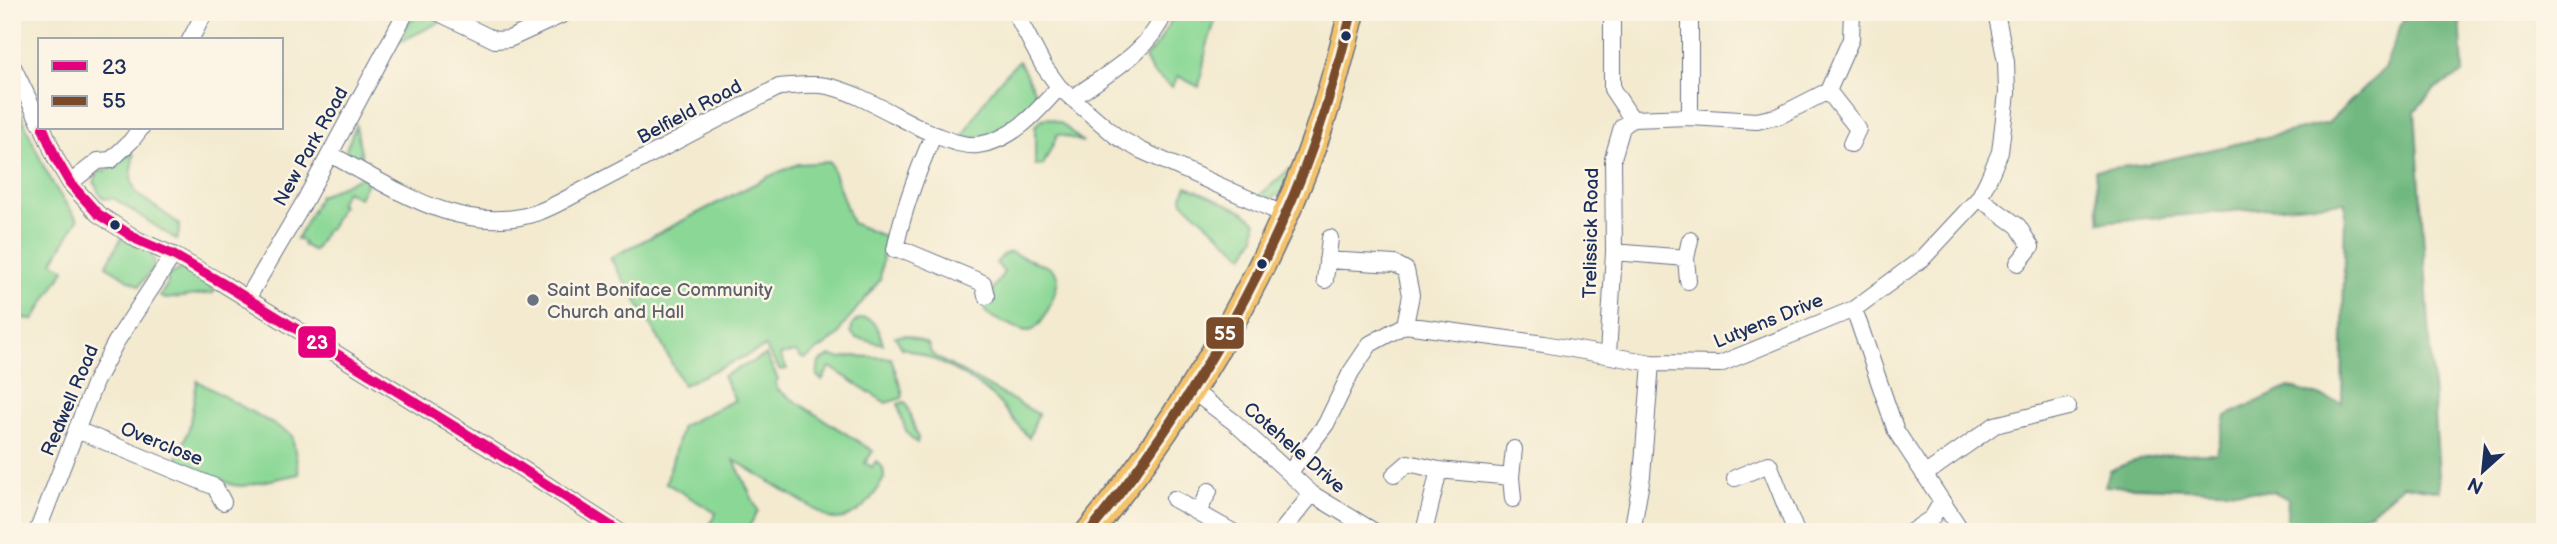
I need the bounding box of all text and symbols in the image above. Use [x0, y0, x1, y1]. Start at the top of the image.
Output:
unlabelled marker [1339, 29, 1353, 43]
legend [38, 38, 284, 130]
text: 23 [102, 55, 127, 80]
street label: Belfield Road [633, 75, 746, 149]
street label: New Park Road [269, 83, 354, 210]
text: 55 [102, 89, 126, 114]
street label: Trelissick Road [1579, 168, 1604, 299]
unlabelled marker [108, 218, 122, 232]
unlabelled marker [1255, 257, 1269, 271]
place label: Saint Boniface Community Church and Hall [547, 279, 773, 324]
street label: Lutyens Drive [1710, 289, 1827, 354]
marker: Saint Boniface Community Church and Hall [525, 292, 541, 308]
line badge: 55 [1205, 316, 1245, 350]
text: 55 [1214, 323, 1236, 346]
line badge: 23 [297, 325, 337, 359]
text: 23 [306, 332, 328, 355]
street label: Redwell Road [37, 342, 104, 460]
street label: Cotehele Drive [1238, 398, 1350, 499]
street label: Overclose [117, 417, 206, 471]
north arrow [2448, 435, 2518, 505]
text: N [2464, 471, 2488, 498]

